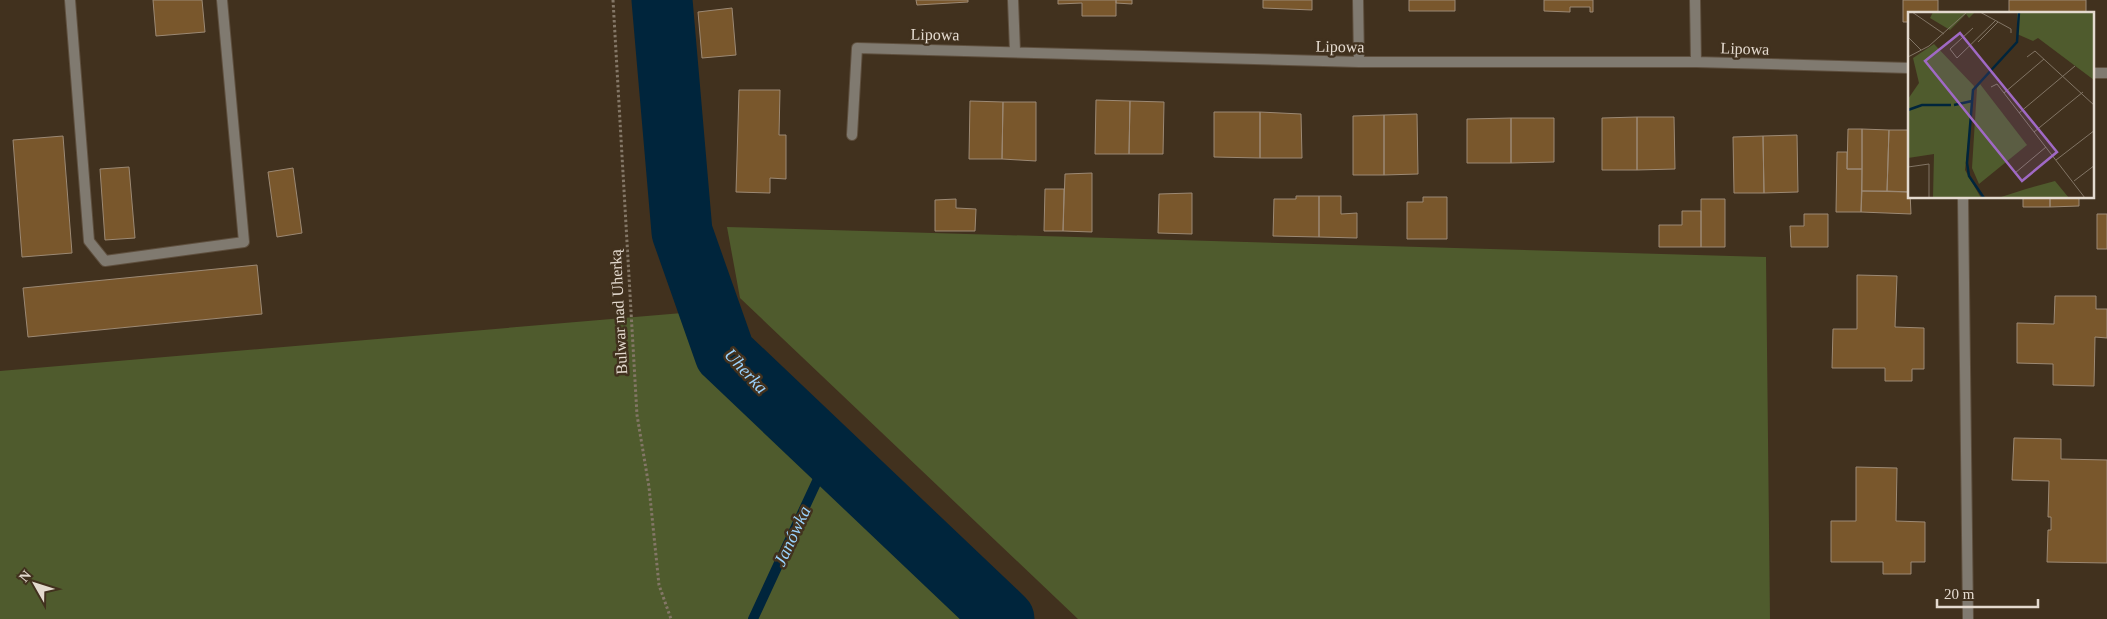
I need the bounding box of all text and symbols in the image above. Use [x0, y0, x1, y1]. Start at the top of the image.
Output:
inset map [1908, 12, 2094, 199]
street label: Lipowa [910, 26, 960, 44]
street label: Lipowa [1315, 38, 1365, 56]
street label: Lipowa [1720, 39, 1770, 59]
street label: Bulwar nad Uherką [607, 248, 631, 375]
water label: Uherka [720, 344, 772, 398]
water label: Janówka [769, 503, 815, 569]
north arrow [10, 559, 60, 609]
text: N [16, 567, 34, 585]
scale bar [1937, 576, 2038, 608]
text: 20 m [1944, 586, 1975, 602]

